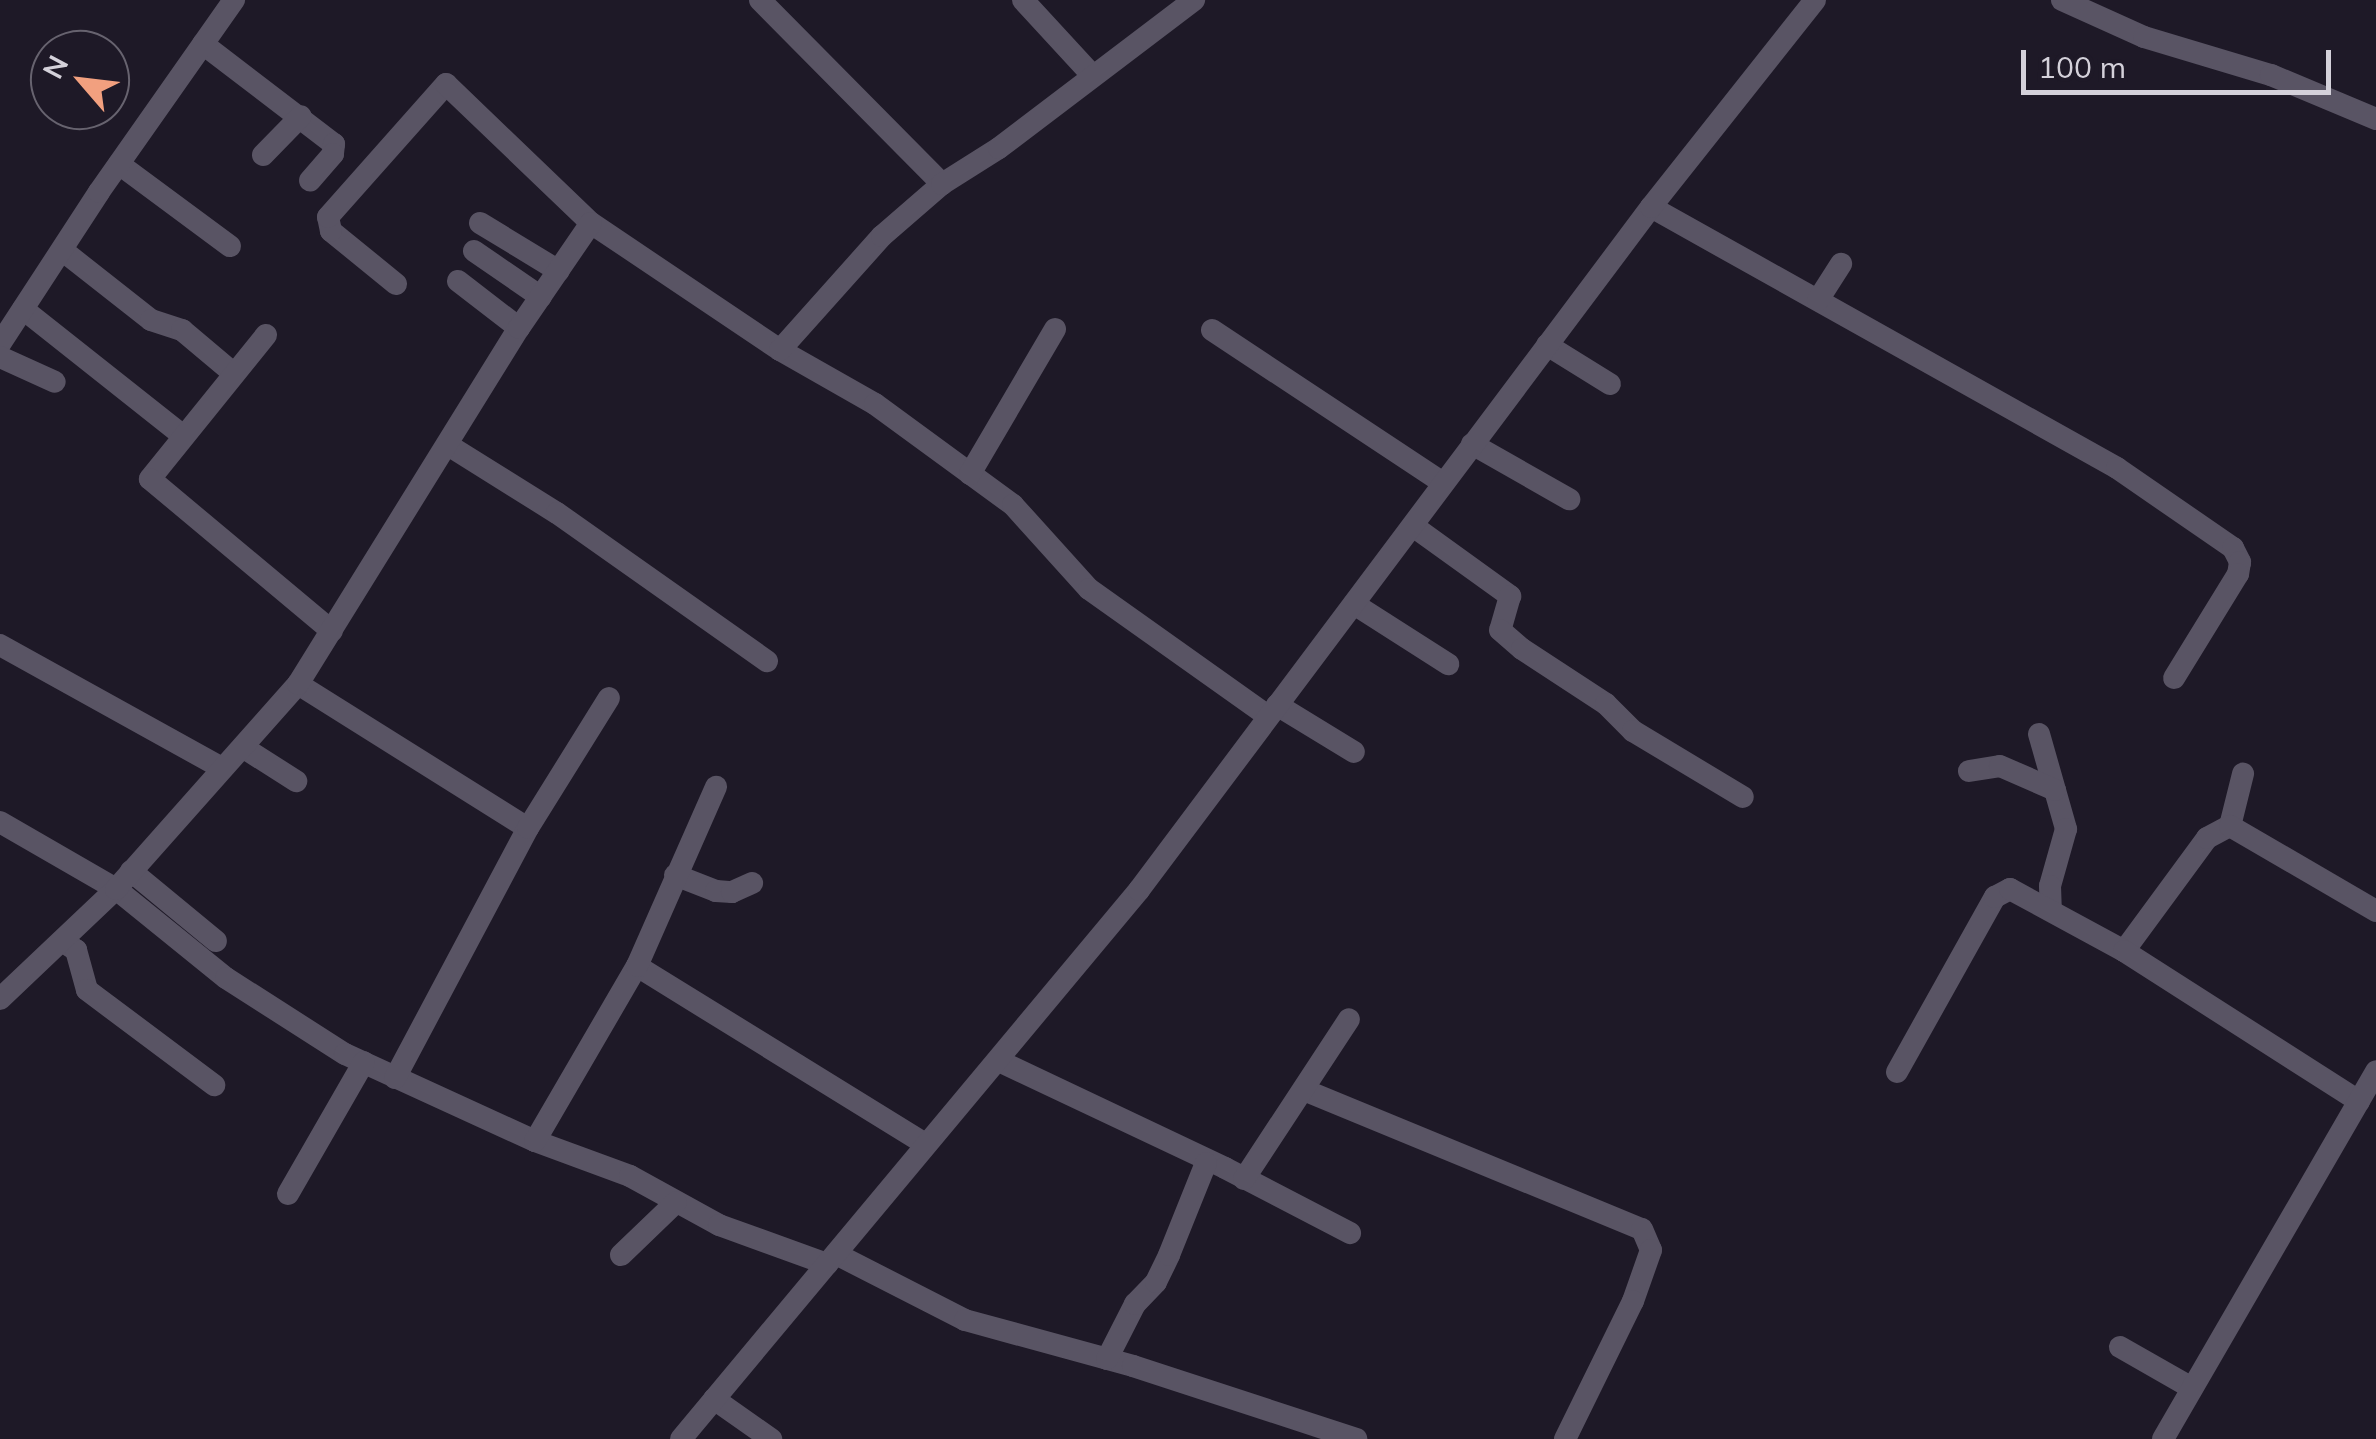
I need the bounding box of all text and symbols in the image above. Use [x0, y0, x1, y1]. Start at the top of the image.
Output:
north arrow [30, 30, 130, 130]
scale bar [2026, 30, 2336, 92]
text: 100 m [2038, 48, 2126, 86]
text: N [34, 49, 75, 84]

